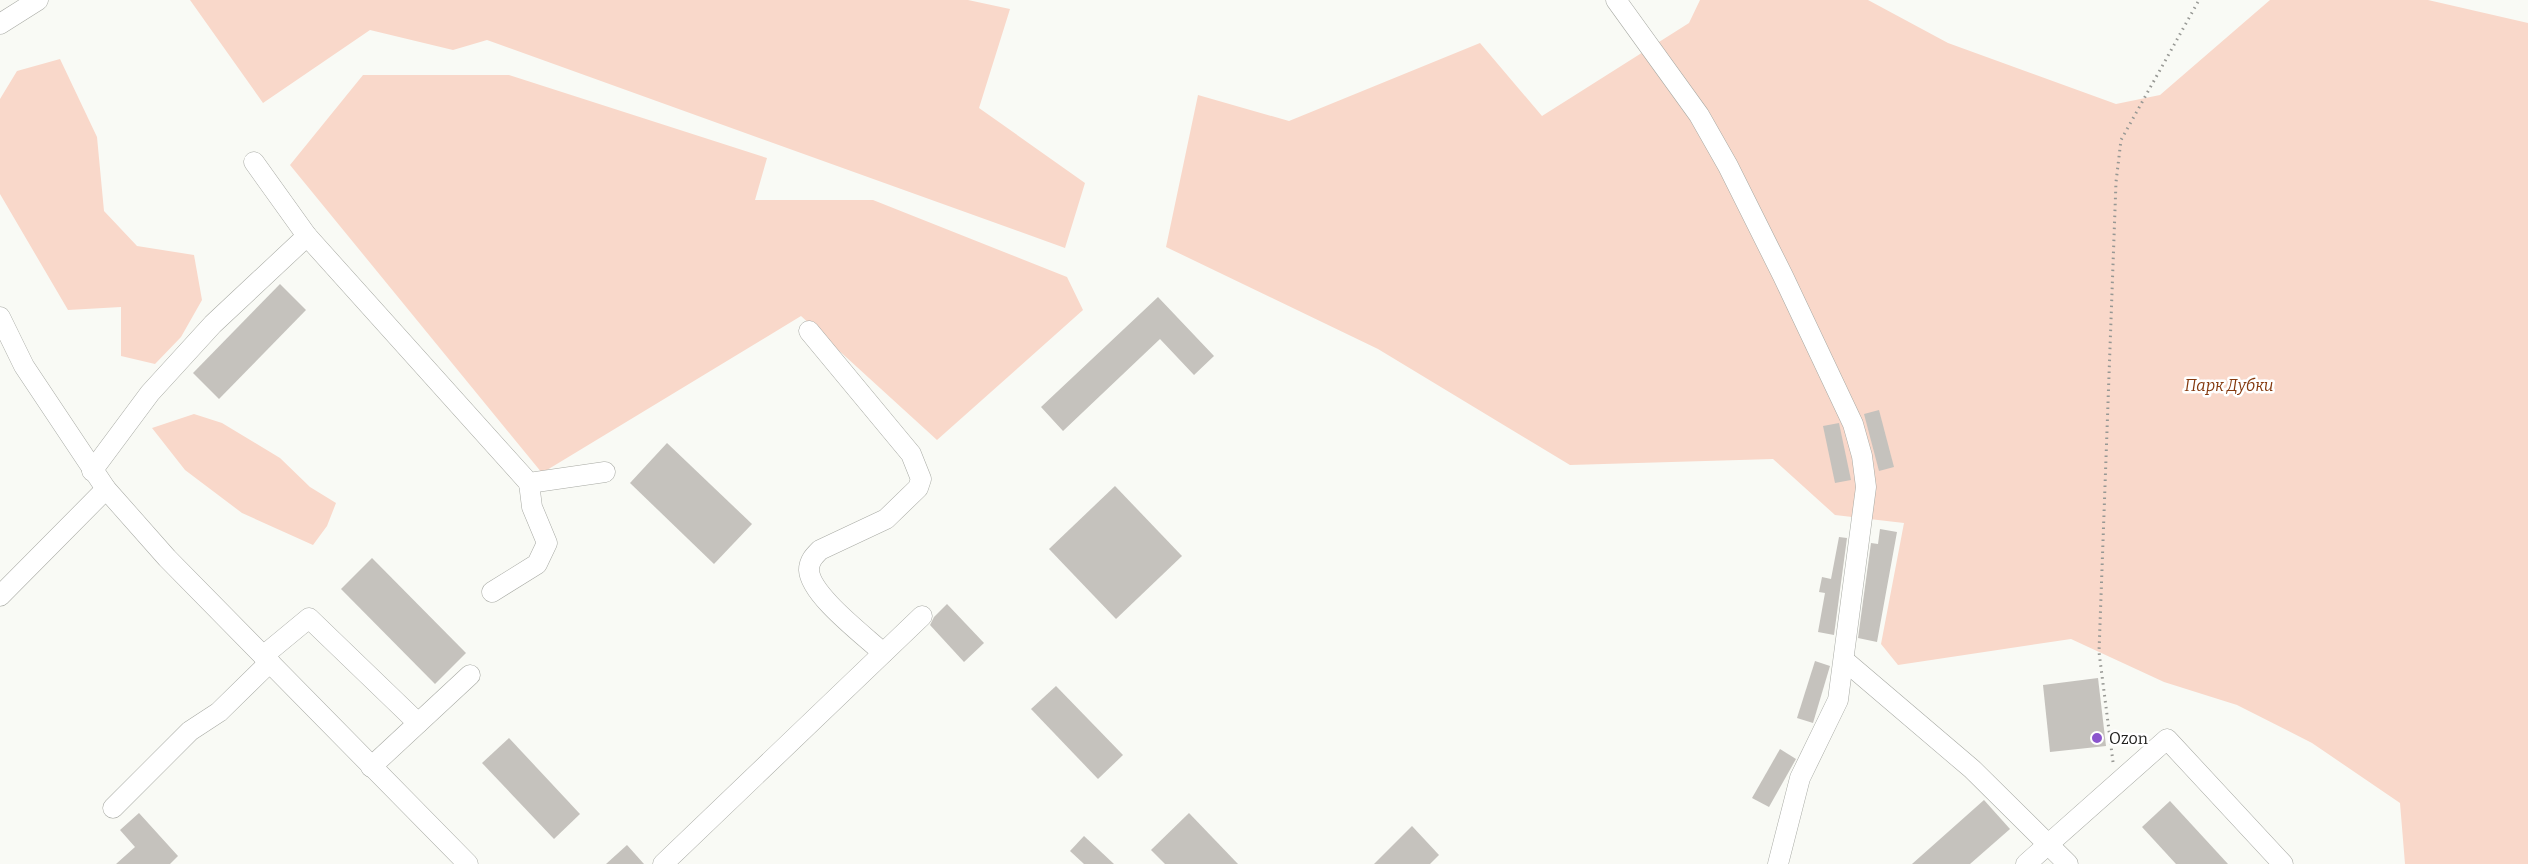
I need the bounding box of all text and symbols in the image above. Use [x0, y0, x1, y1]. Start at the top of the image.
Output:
park label: Парк Дубки [2184, 376, 2274, 395]
place label: Ozon [2109, 729, 2148, 748]
marker: Ozon [2090, 731, 2104, 745]

